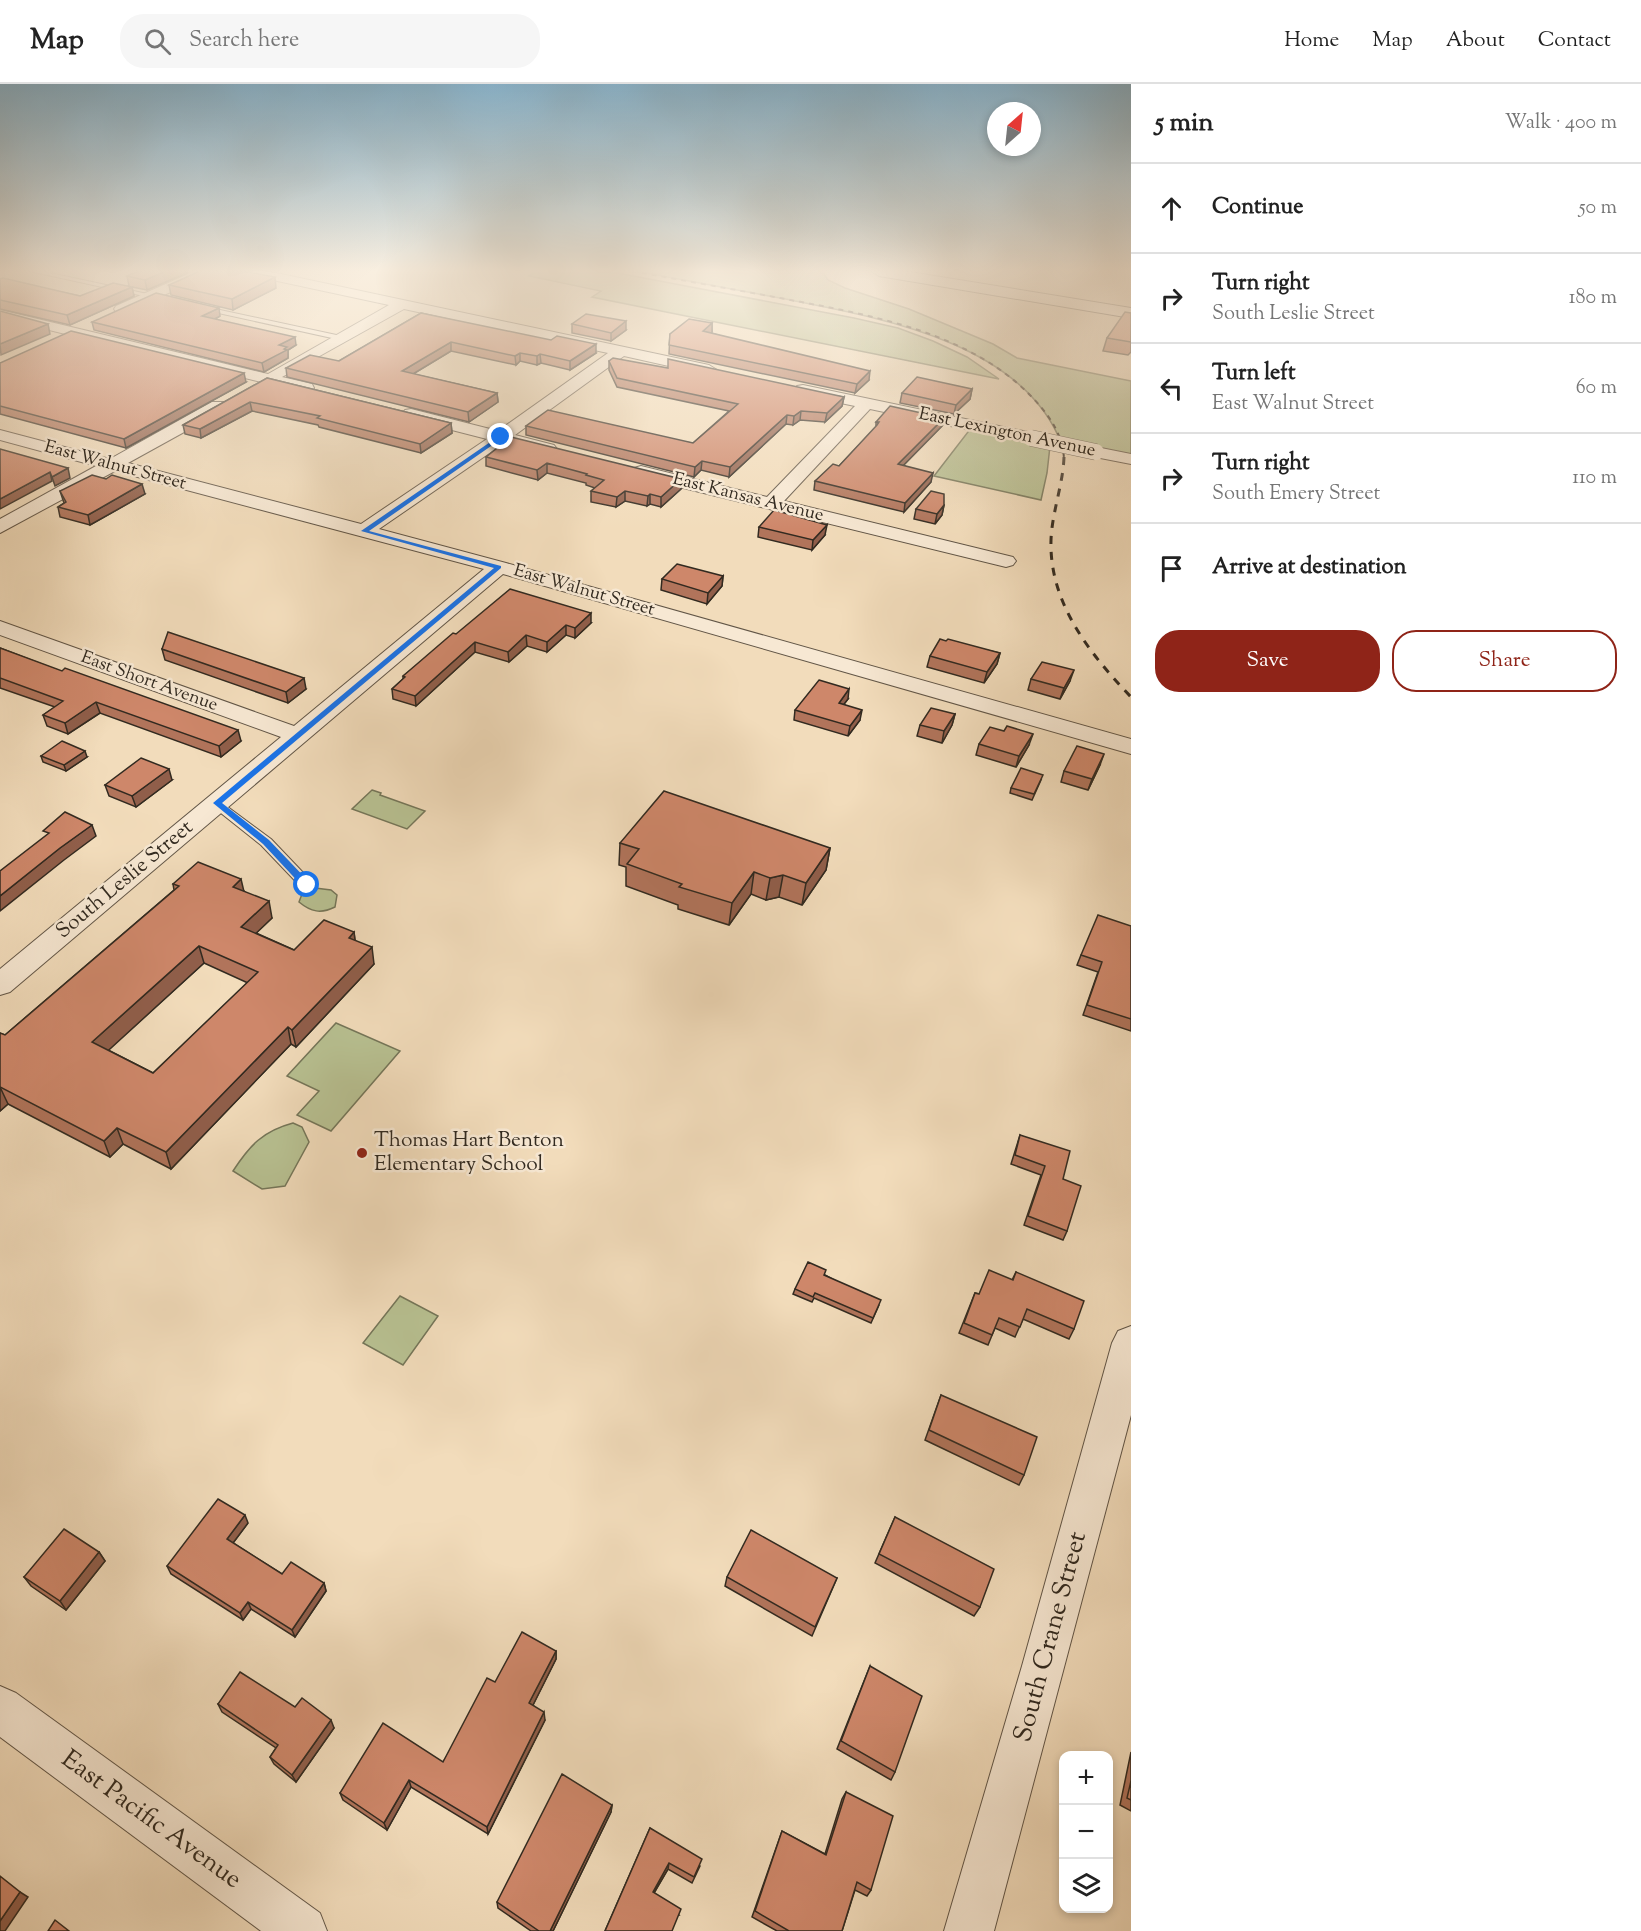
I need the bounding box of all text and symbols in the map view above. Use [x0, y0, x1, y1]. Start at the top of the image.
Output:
search box [120, 14, 540, 68]
text: Map [30, 21, 84, 61]
icon: search [141, 25, 174, 58]
text: Search here [189, 25, 299, 57]
text: Home [1284, 26, 1339, 56]
text: Map [1372, 26, 1413, 56]
text: About [1446, 26, 1505, 56]
text: Contact [1538, 26, 1611, 56]
north arrow [987, 102, 1041, 156]
text: 5 min [1155, 105, 1214, 142]
text: Walk · 400 m [1505, 109, 1617, 138]
icon: ahead [1155, 192, 1188, 225]
text: Continue [1212, 192, 1303, 224]
text: 50 m [1579, 194, 1617, 223]
text: Turn right [1212, 268, 1309, 300]
icon: right [1155, 282, 1188, 315]
text: 180 m [1569, 284, 1617, 313]
text: South Leslie Street [1212, 300, 1375, 329]
text: Turn left [1212, 358, 1295, 390]
icon: left [1155, 372, 1188, 405]
text: 60 m [1576, 374, 1617, 403]
text: East Walnut Street [1212, 390, 1374, 419]
street label: East Lexington Avenue [916, 402, 1098, 464]
route end [487, 423, 513, 449]
street label: East Walnut Street [41, 435, 189, 497]
text: Turn right [1212, 448, 1309, 480]
icon: right [1155, 462, 1188, 495]
text: 110 m [1572, 464, 1617, 493]
street label: East Kansas Avenue [670, 467, 826, 529]
text: South Emery Street [1212, 480, 1380, 509]
icon: arrive [1155, 552, 1188, 585]
text: Arrive at destination [1212, 552, 1407, 584]
street label: East Walnut Street [510, 558, 658, 624]
button: Save [1155, 630, 1380, 692]
button: Share [1392, 630, 1617, 692]
street label: East Short Avenue [77, 645, 221, 719]
street label: South Leslie Street [50, 814, 200, 946]
route start [293, 871, 319, 897]
place label: Thomas Hart Benton Elementary School [374, 1126, 564, 1180]
marker: Thomas Hart Benton Elementary School [355, 1146, 369, 1160]
street label: South Crane Street [1005, 1527, 1097, 1746]
street label: East Pacific Avenue [53, 1742, 249, 1898]
map controls [1059, 1751, 1113, 1913]
button: + [1059, 1751, 1113, 1805]
button: − [1059, 1805, 1113, 1859]
button: layers [1059, 1859, 1113, 1913]

